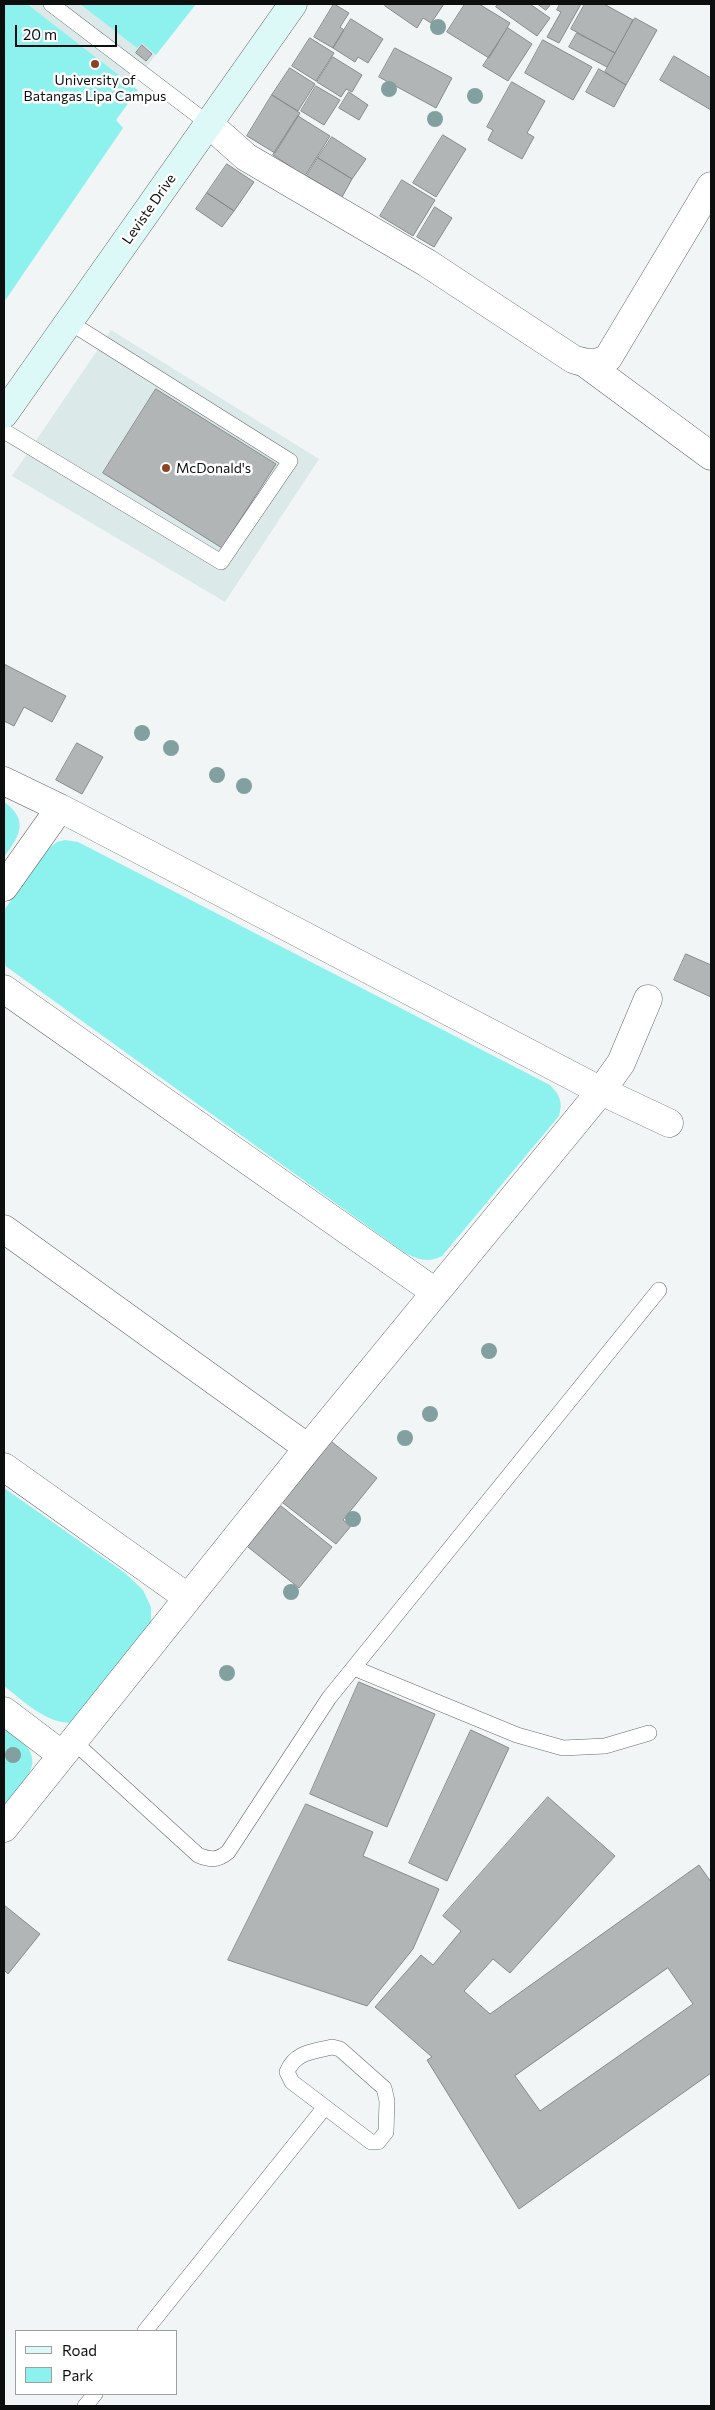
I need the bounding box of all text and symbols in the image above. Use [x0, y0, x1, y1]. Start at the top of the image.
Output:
scale bar [18, 15, 120, 47]
text: 20 m [23, 25, 57, 43]
marker: University of Batangas Lipa Campus [89, 58, 101, 70]
place label: University of Batangas Lipa Campus [24, 72, 166, 104]
street label: Leviste Drive [119, 171, 179, 247]
place label: McDonald's [176, 460, 251, 476]
marker: McDonald's [160, 462, 172, 474]
legend [15, 2330, 178, 2395]
text: Road [62, 2341, 97, 2359]
text: Park [62, 2366, 93, 2384]

